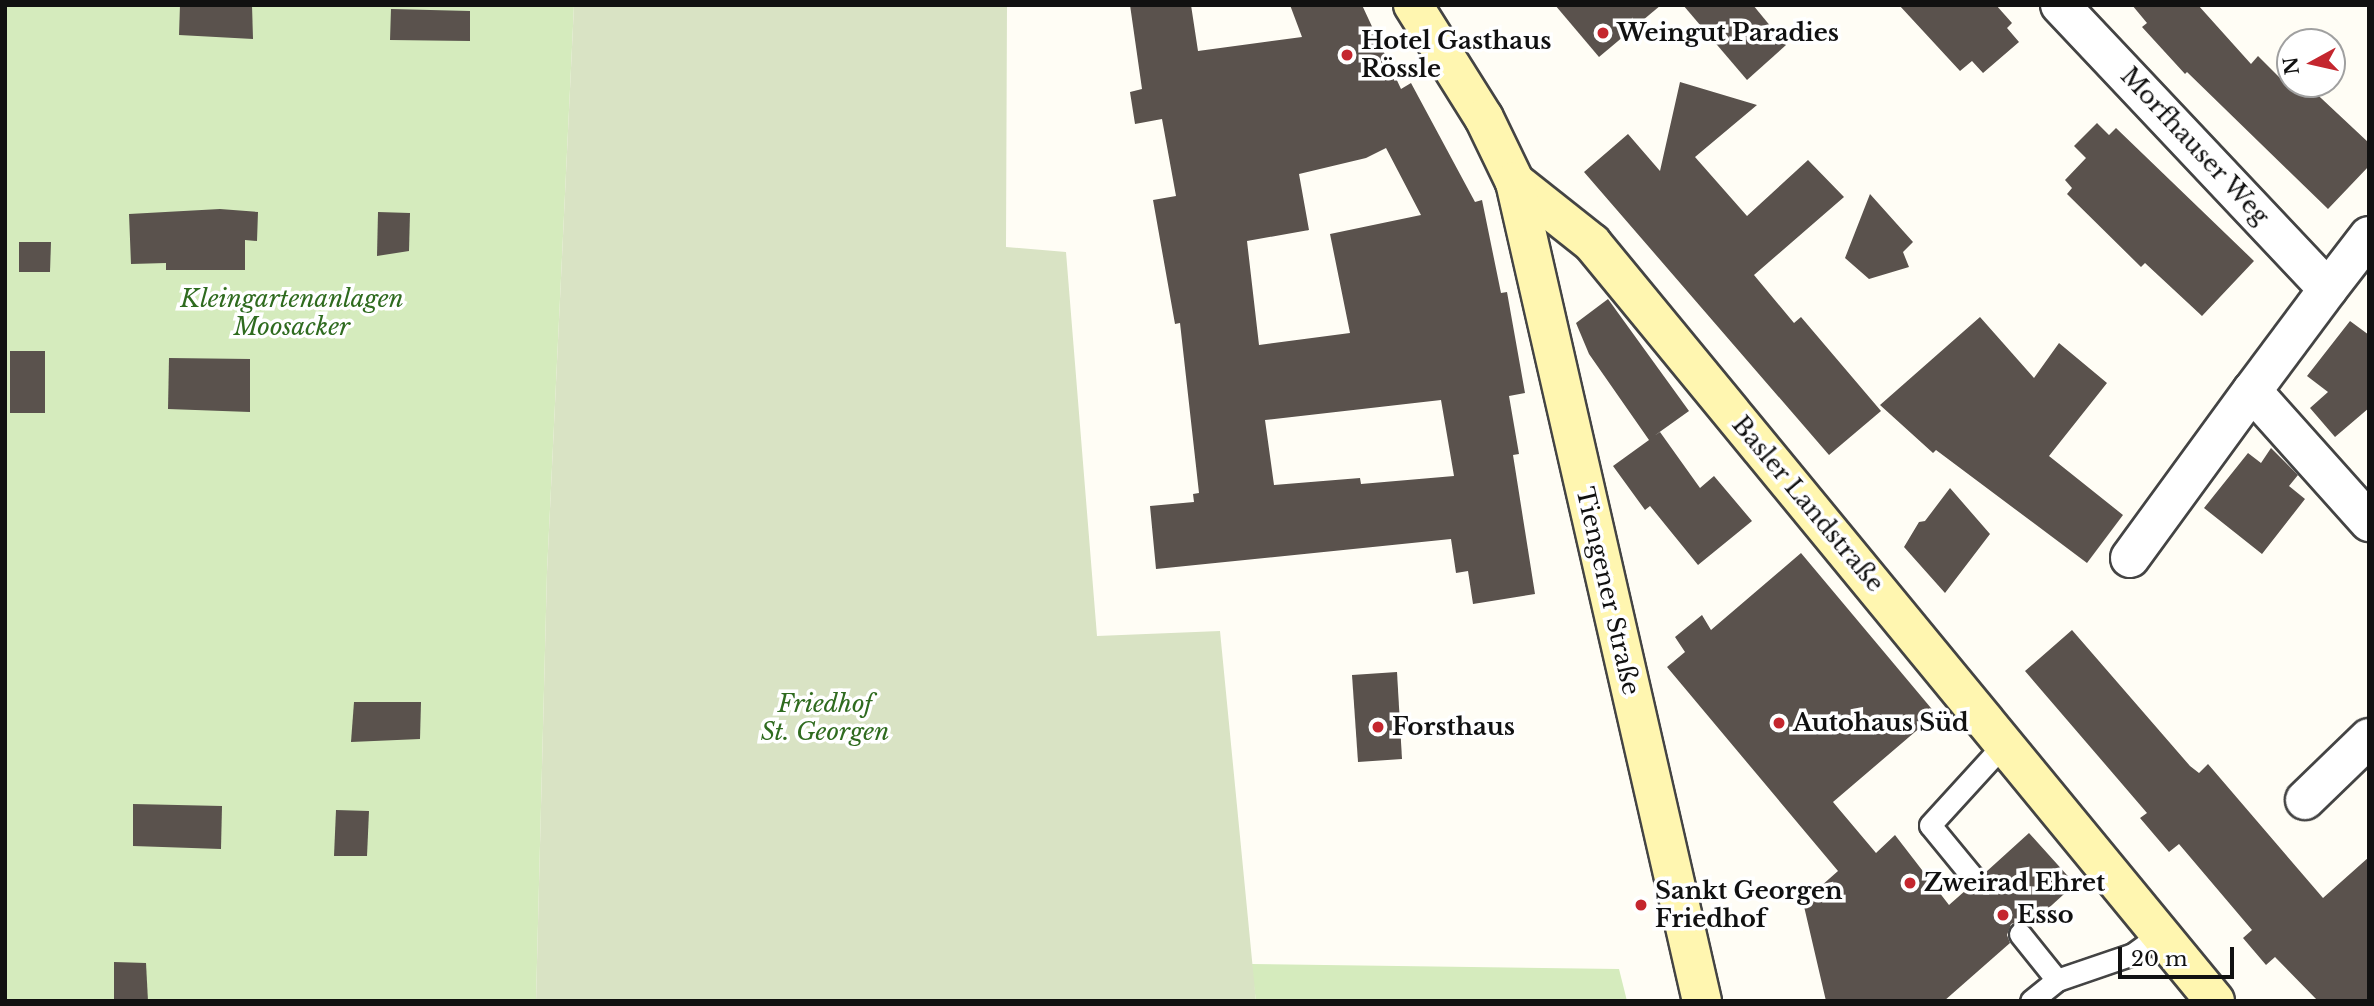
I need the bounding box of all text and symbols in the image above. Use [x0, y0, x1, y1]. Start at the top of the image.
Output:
place label: Weingut Paradies [1617, 19, 1839, 47]
marker: Weingut Paradies [1595, 25, 1611, 41]
place label: Hotel Gasthaus Rössle [1361, 27, 1551, 83]
north arrow [2276, 28, 2346, 98]
marker: Hotel Gasthaus Rössle [1339, 47, 1355, 63]
text: N [2279, 55, 2304, 76]
street label: Morfhauser Weg [2114, 61, 2276, 231]
park label: Kleingartenanlagen Moosacker [180, 285, 404, 341]
street label: Basler Landstraße [1726, 410, 1890, 598]
street label: Tiengener Straße [1570, 484, 1646, 698]
park label: Friedhof St. Georgen [761, 690, 889, 746]
place label: Autohaus Süd [1793, 709, 1969, 737]
place label: Forsthaus [1392, 713, 1515, 741]
marker: Autohaus Süd [1771, 715, 1787, 731]
marker: Forsthaus [1370, 719, 1386, 735]
place label: Zweirad Ehret [1924, 869, 2105, 897]
marker: Zweirad Ehret [1902, 875, 1918, 891]
place label: Sankt Georgen Friedhof [1655, 877, 1842, 933]
marker: Sankt Georgen Friedhof [1633, 897, 1649, 913]
place label: Esso [2017, 901, 2074, 929]
marker: Esso [1995, 907, 2011, 923]
scale bar [2122, 932, 2238, 976]
text: 20 m [2131, 946, 2188, 972]

